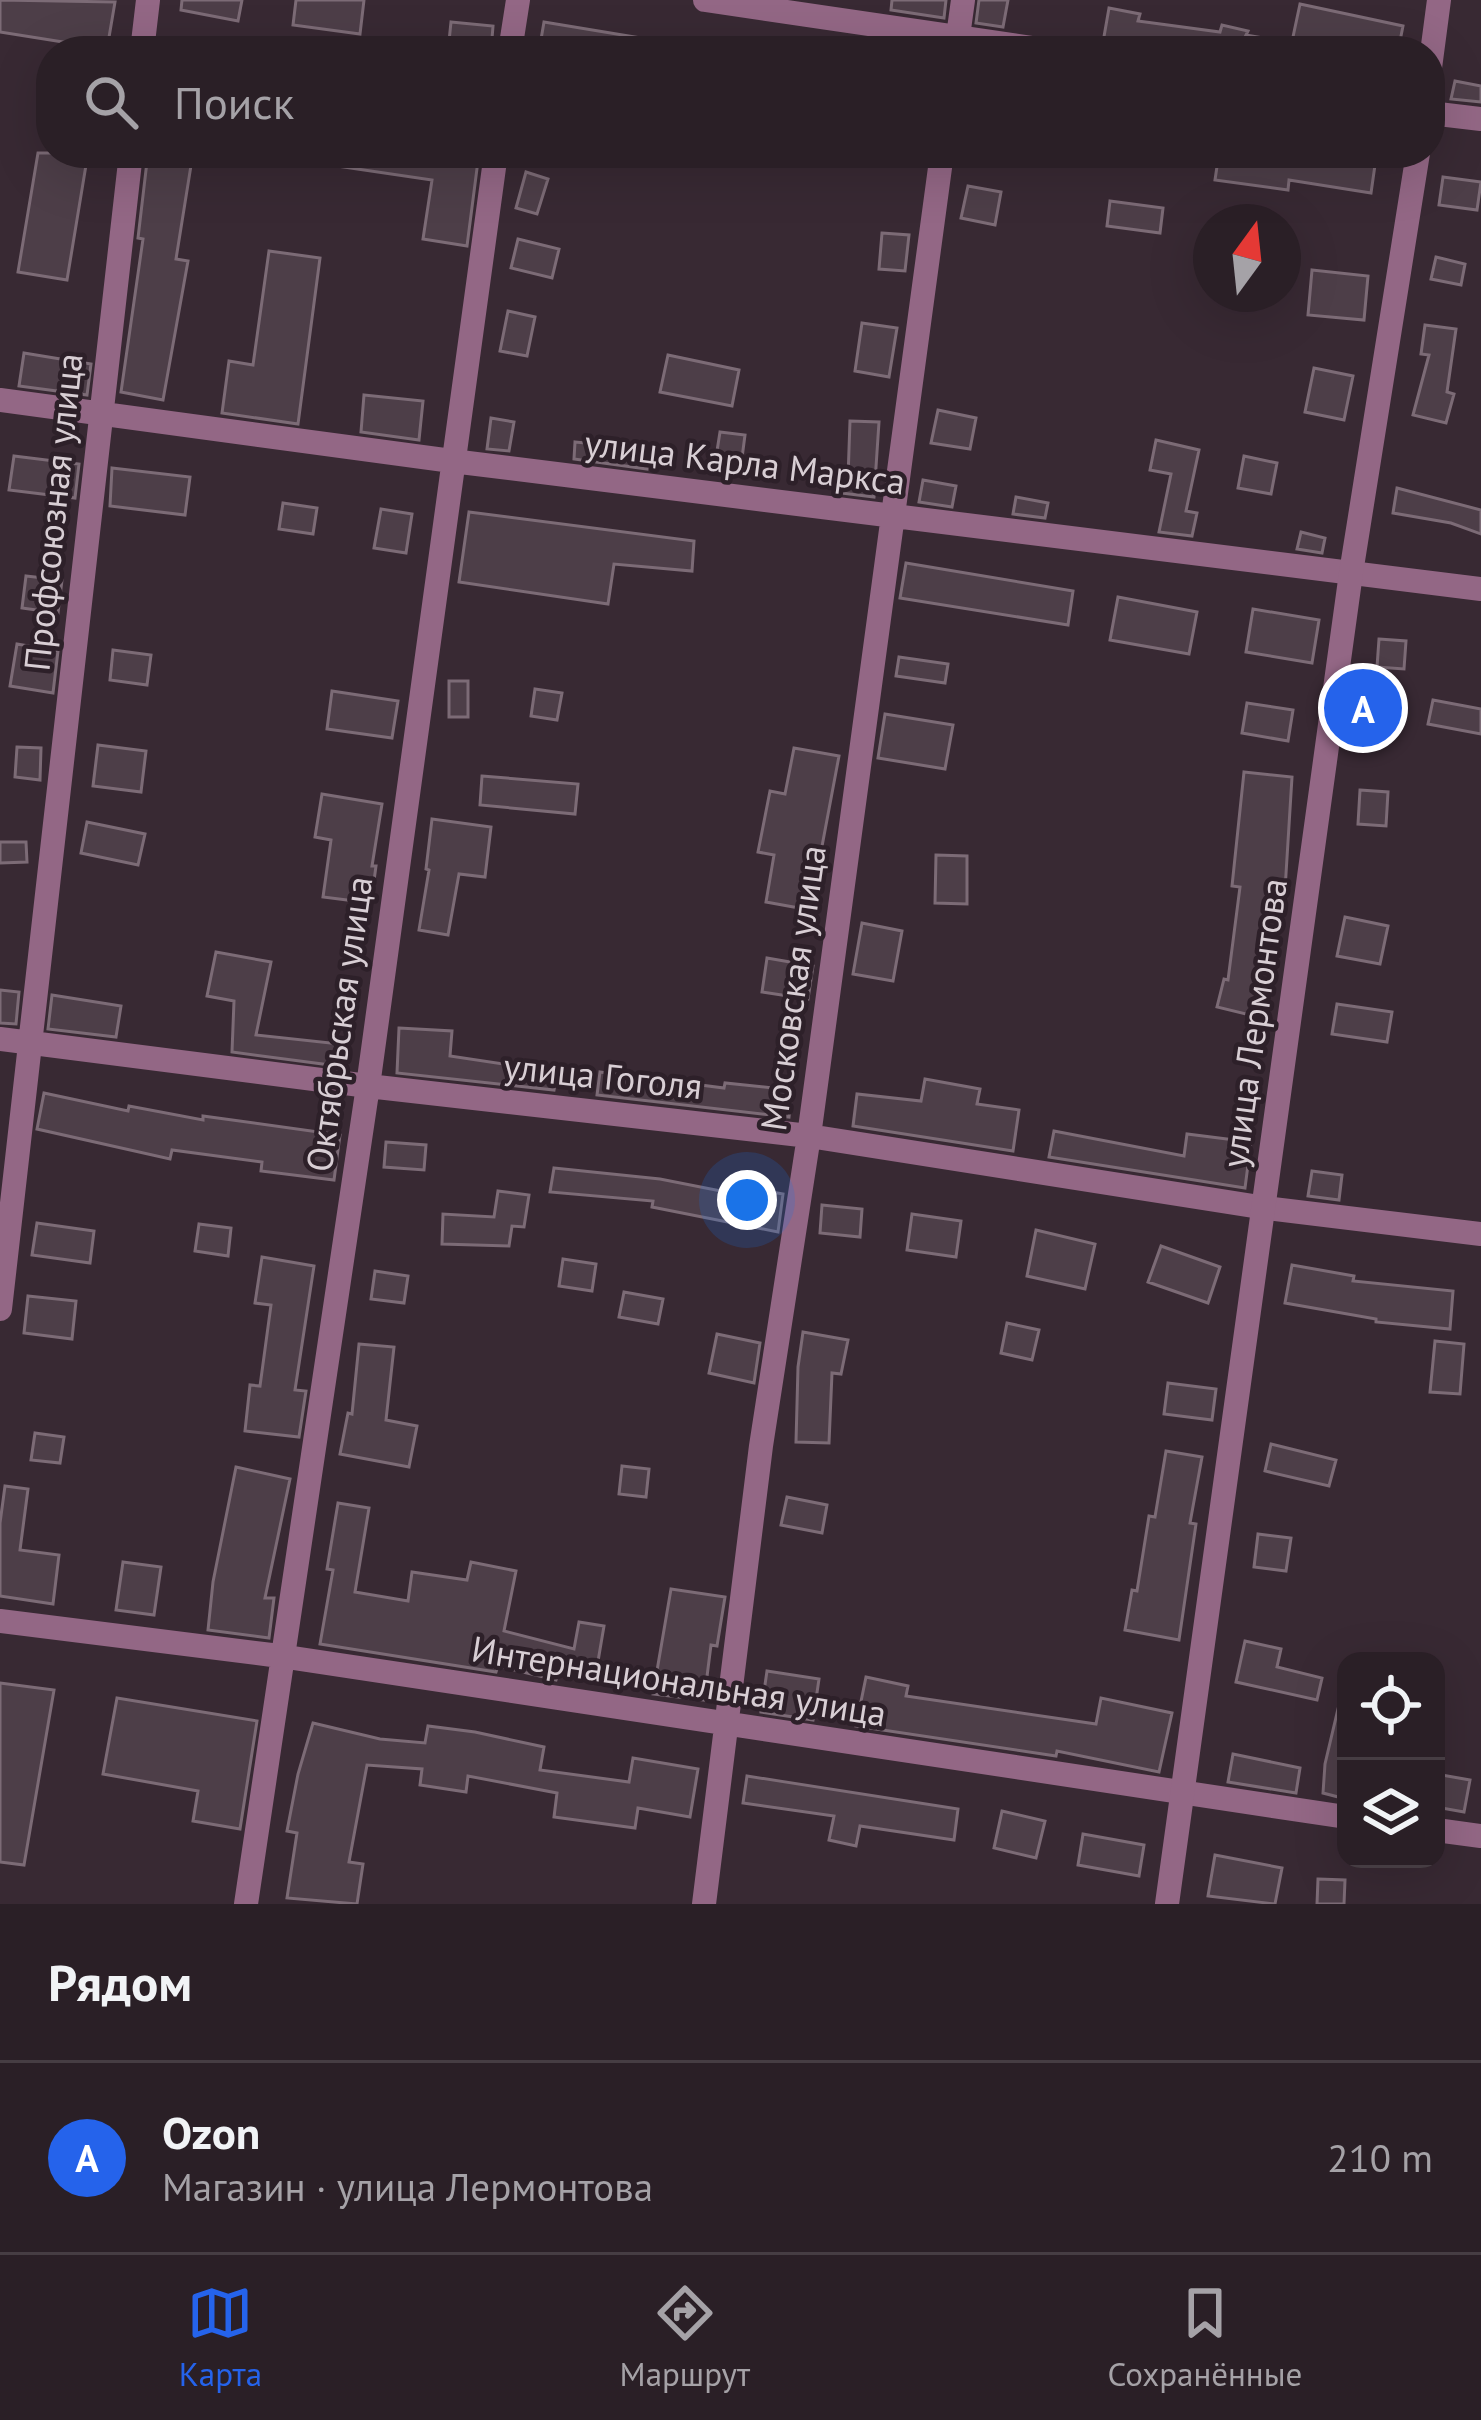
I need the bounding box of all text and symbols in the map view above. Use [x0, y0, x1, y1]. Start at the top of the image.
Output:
search box [36, 36, 1445, 168]
icon: search [78, 69, 144, 135]
text: Поиск [174, 73, 294, 131]
north arrow [1193, 204, 1301, 312]
street label: Профсоюзная улица [12, 351, 93, 673]
street label: улица Карла Маркса [582, 419, 908, 504]
pin: A [1324, 663, 1402, 753]
street label: Московская улица [749, 842, 836, 1134]
street label: Октябрьская улица [294, 873, 383, 1175]
street label: улица Лермонтова [1210, 875, 1297, 1171]
street label: улица Гоголя [501, 1042, 705, 1109]
your location [717, 1170, 777, 1230]
street label: Интернациональная улица [468, 1625, 890, 1737]
map controls [1337, 1652, 1445, 1868]
button: locate [1337, 1652, 1445, 1760]
button: layers [1337, 1760, 1445, 1868]
text: Рядом [48, 1949, 192, 2015]
text: Ozon [162, 2103, 260, 2161]
text: A [75, 2132, 99, 2183]
text: 210 m [1327, 2132, 1433, 2183]
text: Магазин · улица Лермонтова [162, 2161, 653, 2212]
tab: Карта [179, 2280, 262, 2395]
tab: Маршрут [620, 2280, 750, 2395]
tab: Сохранённые [1108, 2280, 1302, 2395]

